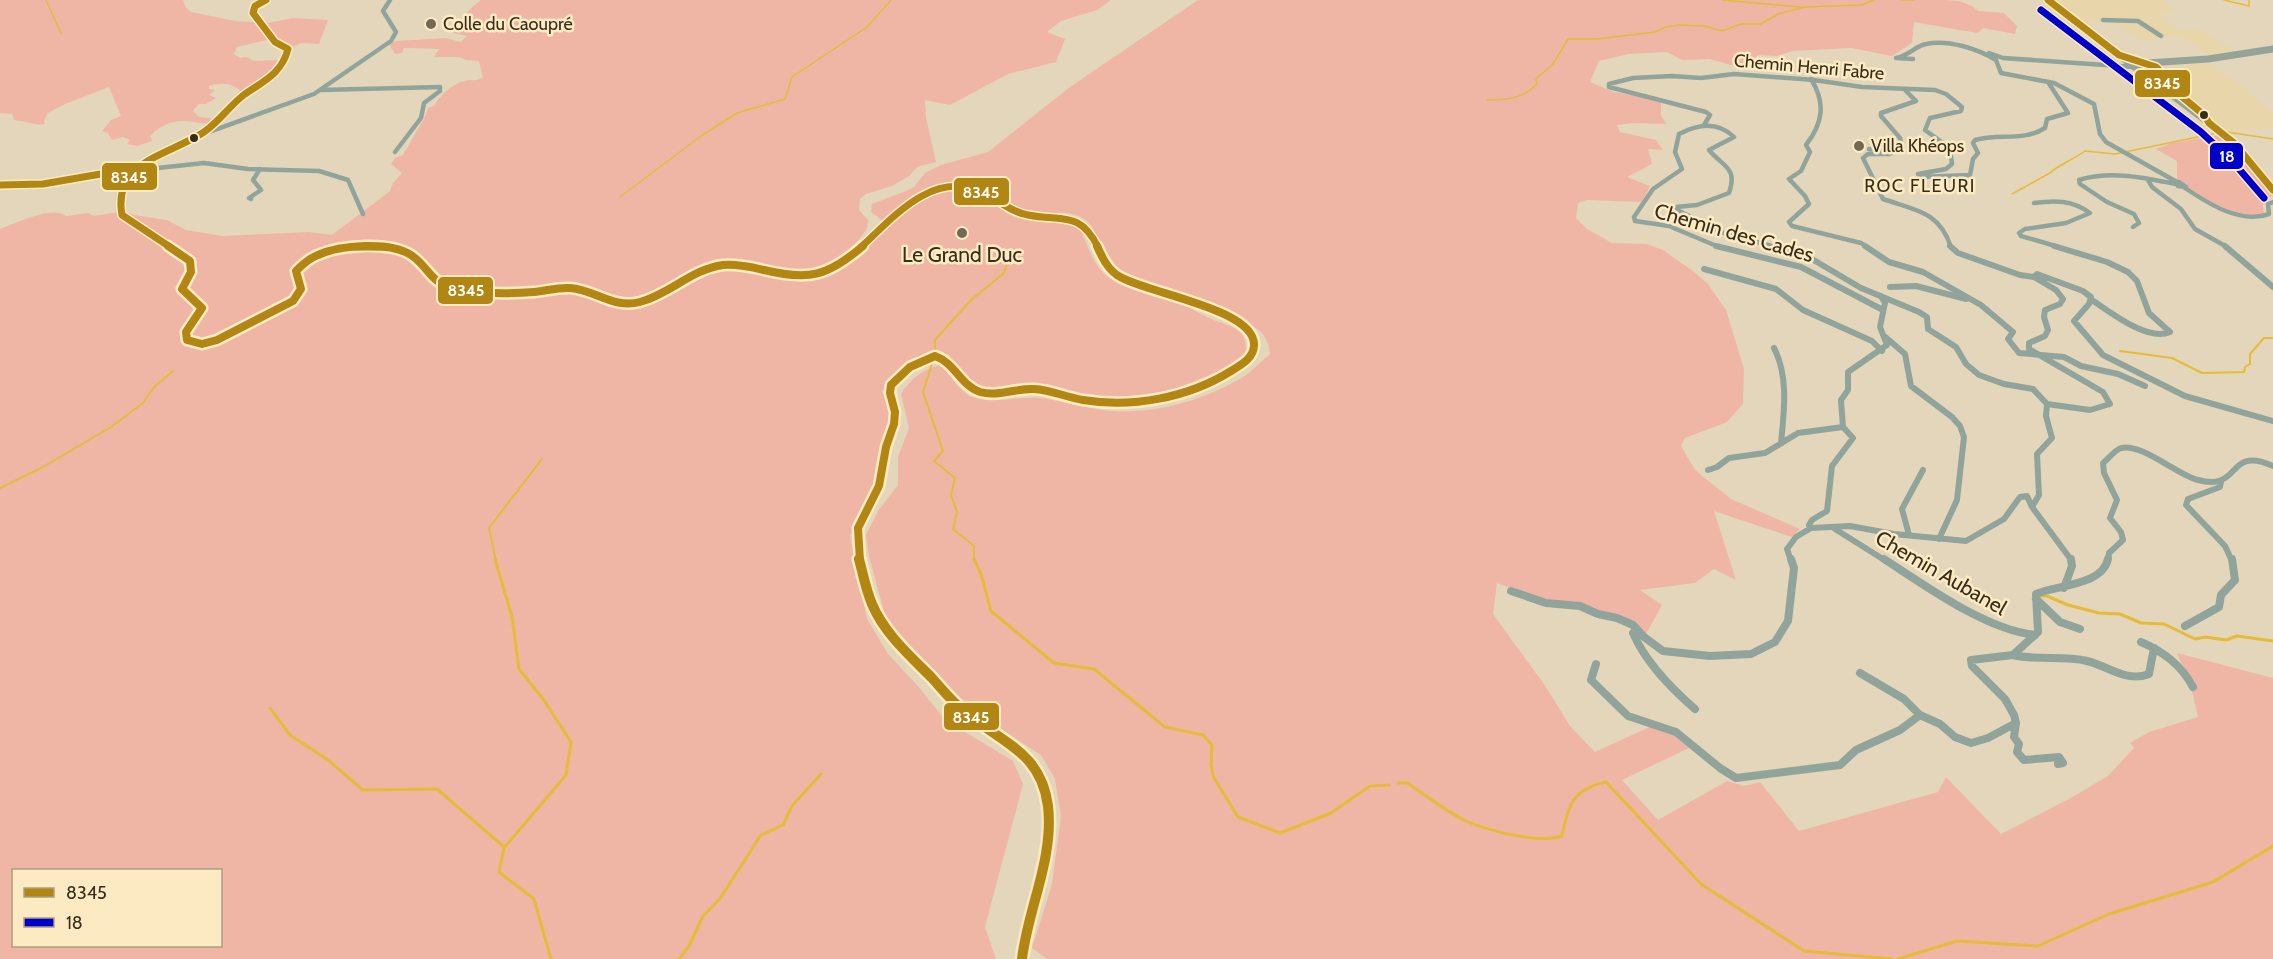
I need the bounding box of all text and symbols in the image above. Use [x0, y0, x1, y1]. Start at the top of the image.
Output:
place label: Colle du Caoupré [443, 13, 573, 35]
marker: Colle du Caoupré [424, 17, 438, 31]
street label: Chemin Henri Fabre [1733, 49, 1885, 85]
line badge: 8345 [2134, 69, 2191, 98]
text: 8345 [2144, 74, 2180, 93]
unlabelled marker [2198, 109, 2210, 121]
unlabelled marker [188, 132, 200, 144]
place label: Villa Khéops [1871, 135, 1964, 157]
marker: Villa Khéops [1852, 139, 1866, 153]
line badge: 18 [2209, 142, 2244, 170]
text: 18 [2219, 147, 2235, 166]
line badge: 8345 [101, 162, 158, 191]
text: 8345 [111, 168, 147, 187]
district label: ROC FLEURI [1864, 175, 1976, 197]
line badge: 8345 [953, 177, 1010, 206]
text: 8345 [963, 183, 999, 202]
street label: Chemin des Cades [1652, 198, 1817, 267]
marker: Le Grand Duc [955, 226, 969, 240]
place label: Le Grand Duc [902, 242, 1022, 267]
line badge: 8345 [437, 276, 494, 305]
text: 8345 [448, 281, 484, 300]
street label: Chemin Aubanel [1871, 525, 2011, 620]
line badge: 8345 [943, 702, 1000, 731]
text: 8345 [953, 708, 989, 727]
legend [12, 869, 222, 947]
text: 8345 [66, 882, 107, 904]
text: 18 [66, 912, 83, 934]

